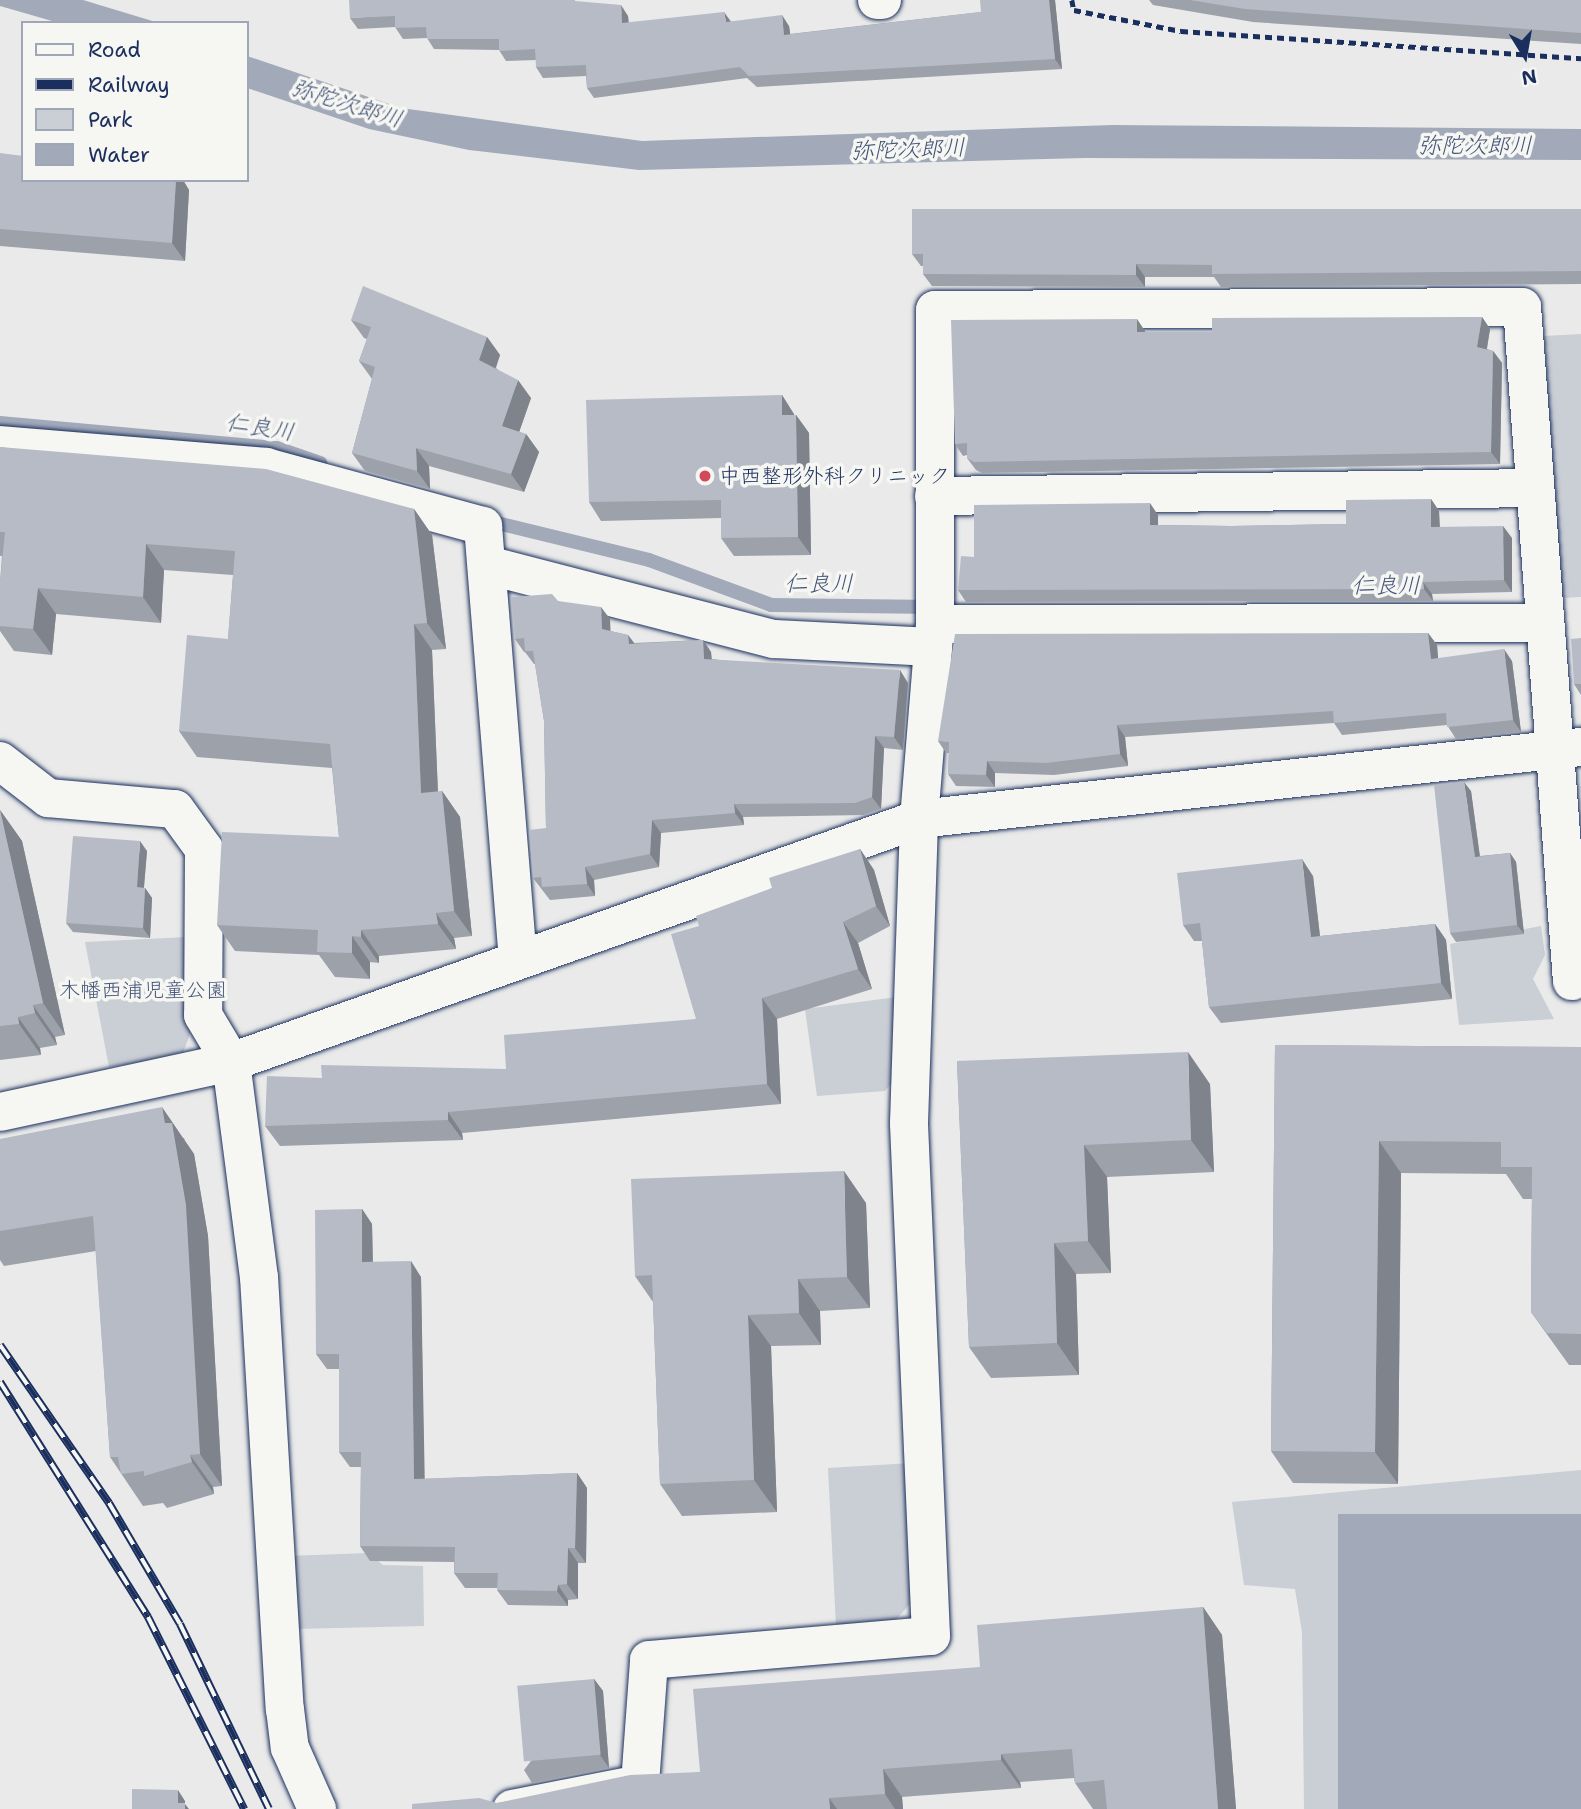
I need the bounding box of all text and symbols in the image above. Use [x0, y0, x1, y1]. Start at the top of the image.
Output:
legend [21, 21, 248, 182]
north arrow [1490, 21, 1560, 91]
text: Road [88, 36, 141, 64]
text: N [1519, 63, 1539, 91]
text: Railway [88, 71, 170, 99]
water label: 弥陀次郎川 [288, 73, 406, 133]
text: Park [88, 106, 133, 134]
water label: 弥陀次郎川 [1418, 131, 1532, 159]
water label: 弥陀次郎川 [850, 133, 966, 165]
text: Water [88, 141, 150, 169]
water label: 仁良川 [224, 408, 296, 446]
place label: 中西整形外科クリニック [719, 463, 950, 489]
marker: 中西整形外科クリニック [697, 468, 713, 484]
water label: 仁良川 [785, 569, 853, 597]
water label: 仁良川 [1352, 571, 1420, 599]
park label: 木幡西浦児童公園 [59, 977, 227, 1003]

